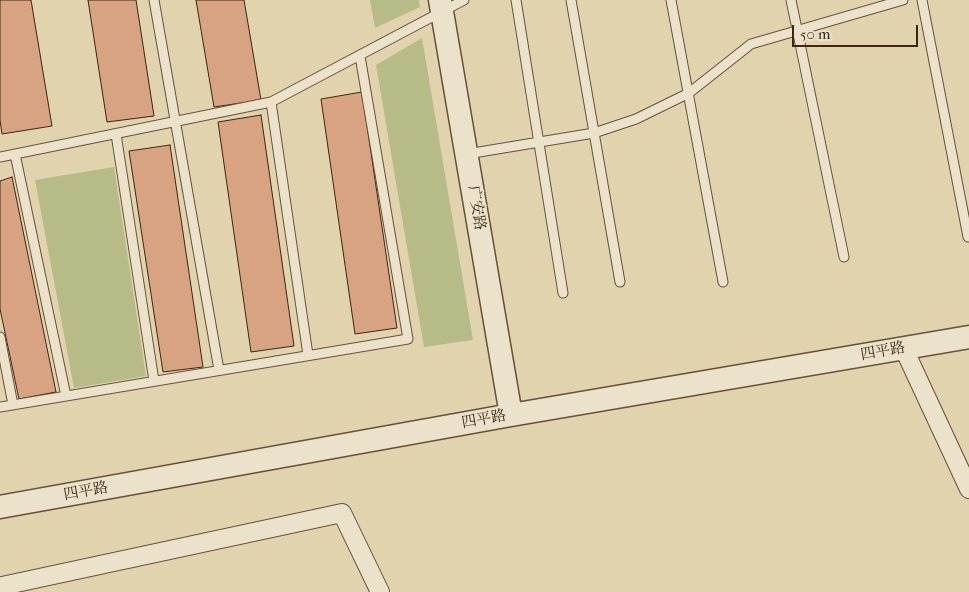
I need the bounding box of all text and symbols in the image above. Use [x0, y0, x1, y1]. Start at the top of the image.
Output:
scale bar [794, 15, 920, 47]
text: 50 m [800, 25, 830, 43]
street label: 广安路 [464, 184, 488, 232]
street label: 四平路 [859, 339, 907, 365]
street label: 四平路 [460, 407, 508, 433]
street label: 四平路 [62, 479, 110, 505]

